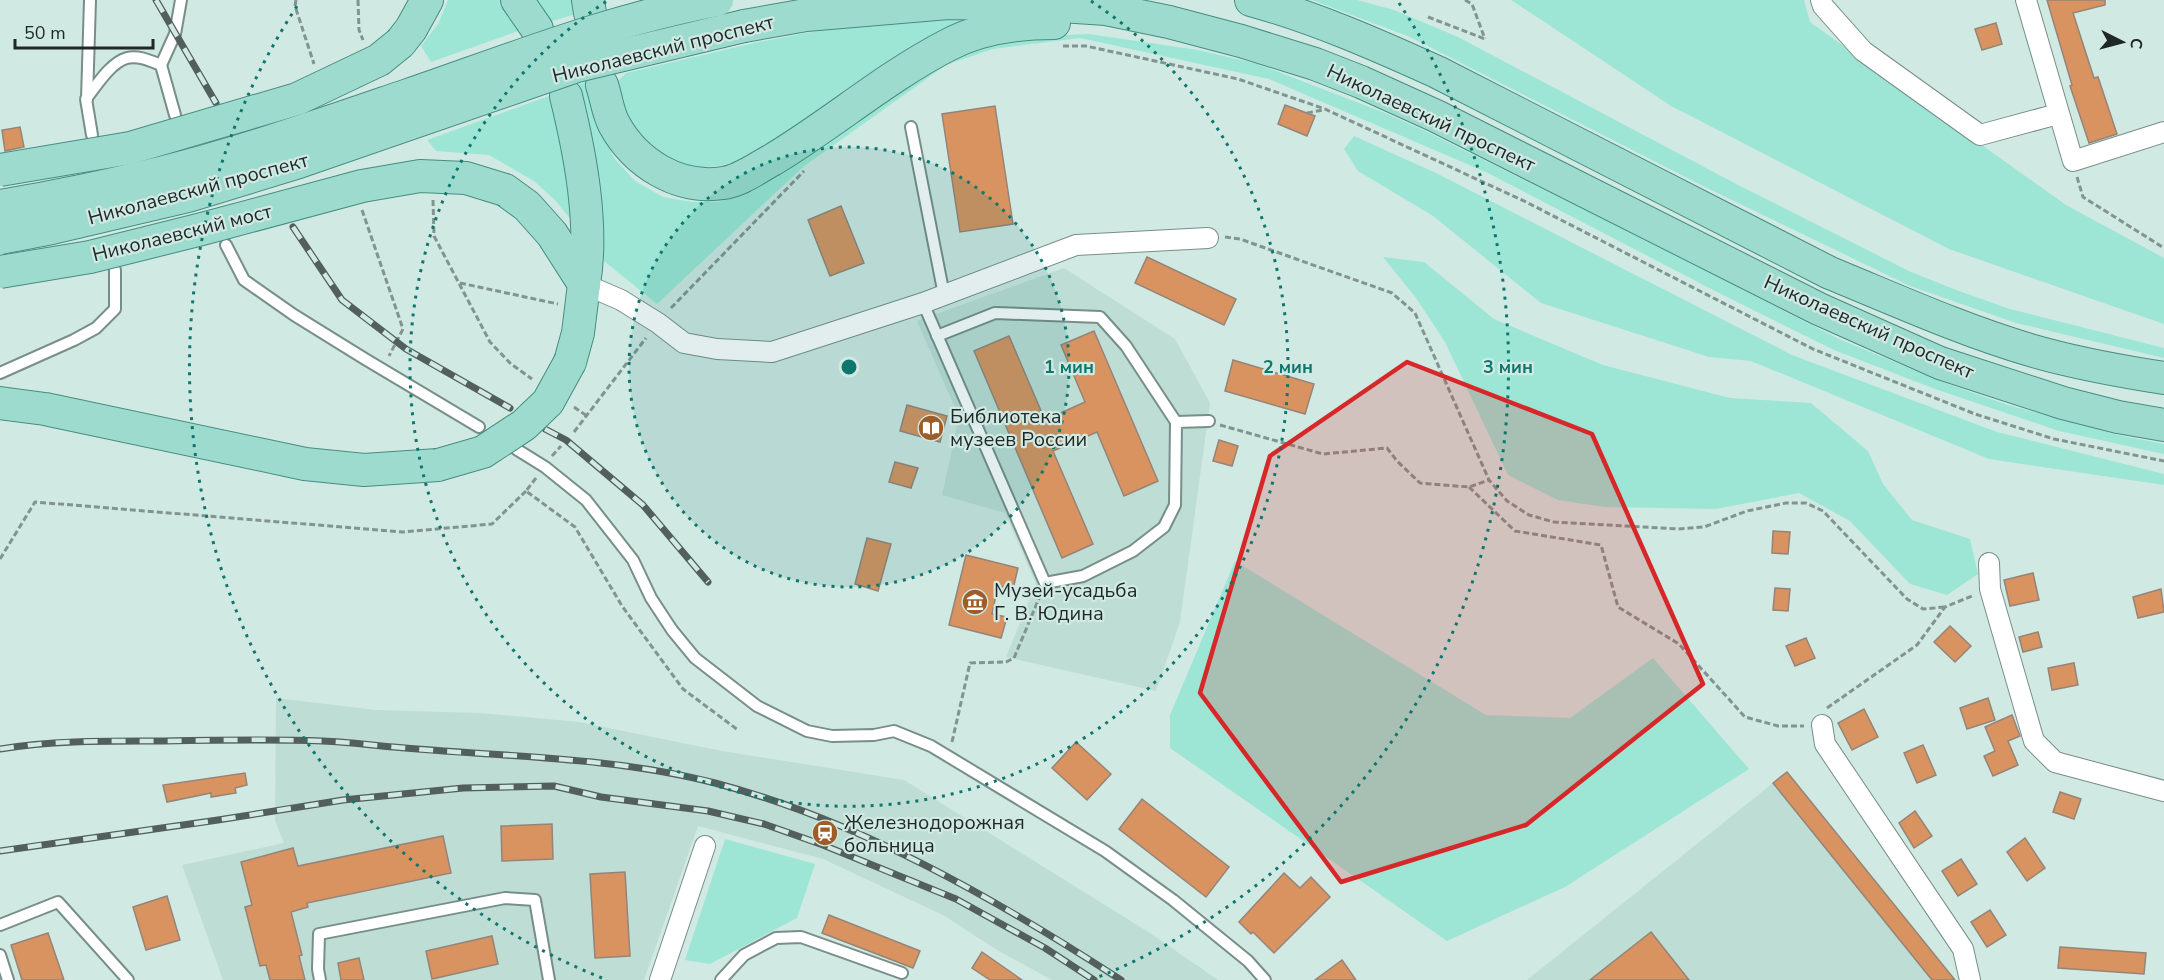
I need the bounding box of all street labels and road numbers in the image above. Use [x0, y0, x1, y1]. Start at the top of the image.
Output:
street label: Николаевский проспект [549, 8, 777, 90]
street label: Николаевский проспект [1322, 58, 1540, 178]
street label: Николаевский проспект [85, 147, 311, 231]
street label: Николаевский мост [90, 198, 275, 268]
street label: Николаевский проспект [1760, 268, 1978, 386]

